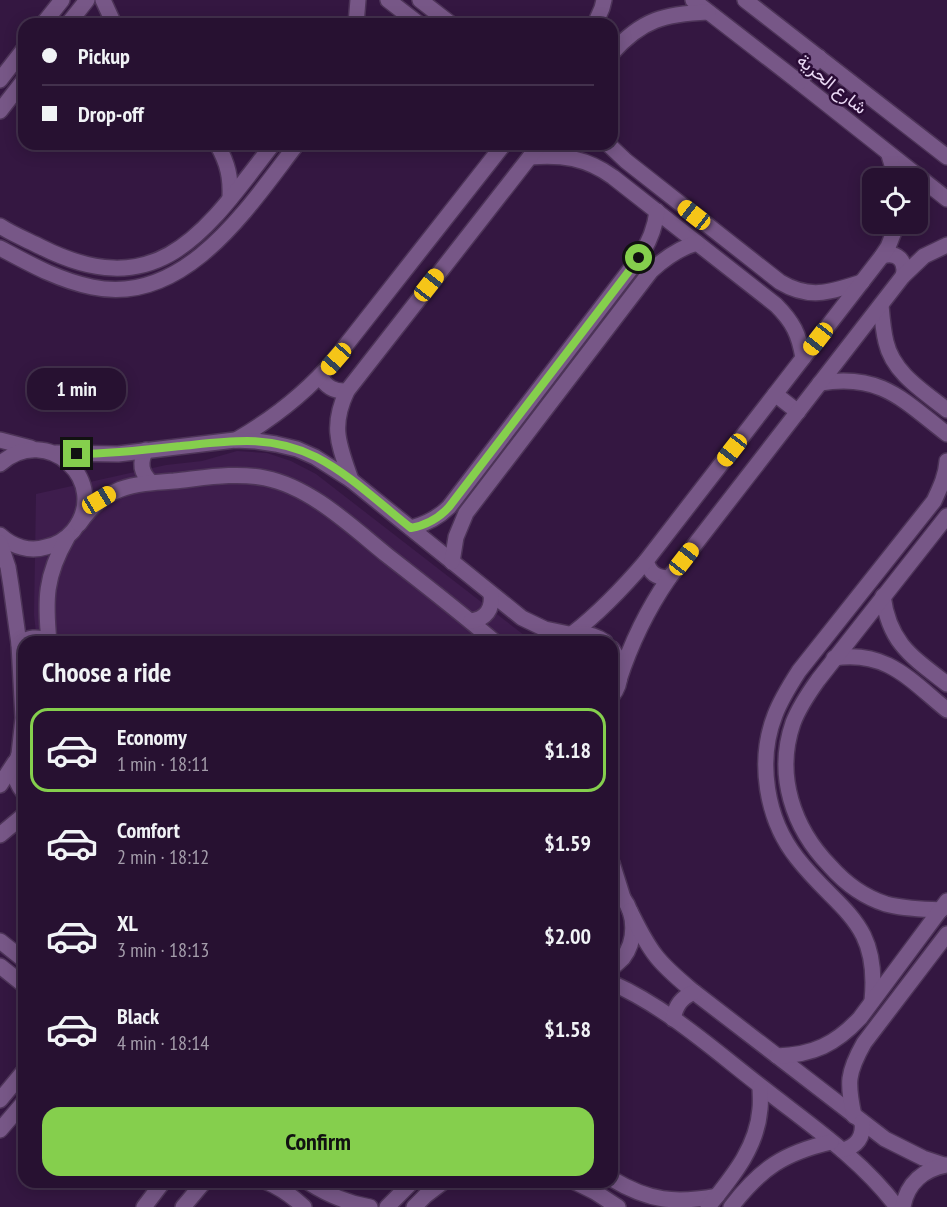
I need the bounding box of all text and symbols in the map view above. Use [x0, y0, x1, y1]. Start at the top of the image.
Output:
text: Pickup [78, 42, 130, 70]
street label: شارع الحرية [792, 48, 872, 120]
text: Drop-off [78, 100, 144, 128]
map controls [862, 168, 928, 234]
button: locate [862, 168, 928, 234]
car [674, 197, 714, 233]
route start [625, 244, 652, 271]
car [411, 265, 447, 305]
car [800, 319, 836, 359]
car [317, 340, 355, 378]
callout: 1 min [28, 367, 127, 409]
text: 1 min [56, 376, 97, 402]
car [714, 430, 750, 470]
route end [63, 440, 90, 467]
car [79, 483, 119, 517]
car [666, 539, 702, 579]
text: Choose a ride [42, 655, 171, 689]
icon: car [45, 723, 99, 777]
text: Economy [117, 723, 187, 751]
text: $1.18 [544, 736, 591, 764]
text: 1 min · 18:11 [117, 751, 209, 777]
icon: car [45, 816, 99, 870]
text: Comfort [117, 816, 180, 844]
text: $1.59 [544, 829, 591, 857]
text: 2 min · 18:12 [117, 844, 209, 870]
icon: car [45, 909, 99, 963]
text: XL [117, 909, 138, 937]
text: $2.00 [544, 922, 591, 950]
text: 3 min · 18:13 [117, 937, 209, 963]
icon: car [45, 1002, 99, 1056]
text: Black [117, 1002, 159, 1030]
text: $1.58 [544, 1015, 591, 1043]
text: 4 min · 18:14 [117, 1030, 209, 1056]
button: Confirm [42, 1107, 594, 1176]

